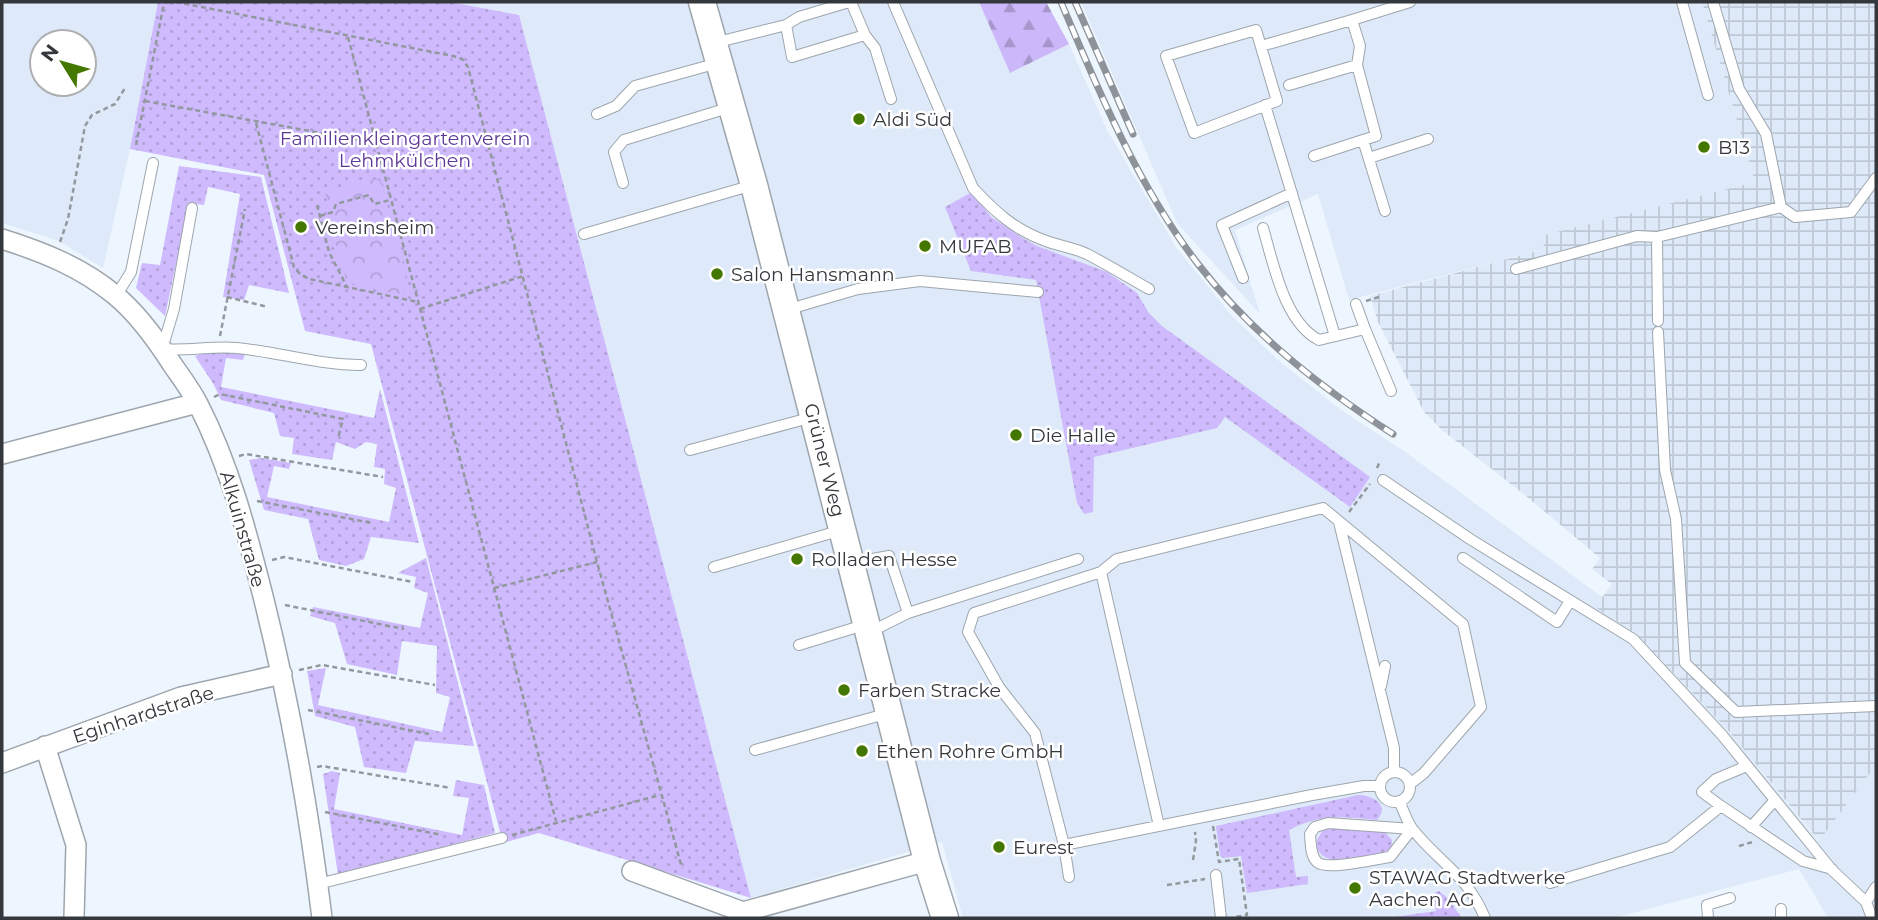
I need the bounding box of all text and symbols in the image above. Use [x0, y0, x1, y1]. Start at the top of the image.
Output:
north arrow [28, 28, 98, 98]
text: N [36, 40, 64, 66]
place label: Aldi Süd [873, 108, 952, 131]
marker: Aldi Süd [851, 111, 867, 127]
park label: Familienkleingartenverein Lehmkülchen [280, 127, 530, 172]
place label: B13 [1718, 136, 1750, 159]
marker: B13 [1696, 139, 1712, 155]
place label: Vereinsheim [315, 216, 434, 239]
marker: Vereinsheim [293, 219, 309, 235]
place label: MUFAB [939, 235, 1012, 258]
marker: MUFAB [917, 238, 933, 254]
place label: Salon Hansmann [731, 263, 895, 286]
marker: Salon Hansmann [709, 266, 725, 282]
street label: Grüner Weg [799, 401, 850, 519]
place label: Die Halle [1030, 424, 1116, 447]
marker: Die Halle [1008, 427, 1024, 443]
street label: Alkuinstraße [215, 468, 270, 590]
place label: Rolladen Hesse [811, 548, 957, 571]
marker: Rolladen Hesse [789, 551, 805, 567]
place label: Farben Stracke [858, 679, 1001, 702]
street label: Eginhardstraße [70, 681, 217, 748]
marker: Farben Stracke [836, 682, 852, 698]
place label: Ethen Rohre GmbH [876, 740, 1064, 763]
marker: Ethen Rohre GmbH [854, 743, 870, 759]
place label: Eurest [1013, 836, 1074, 859]
marker: Eurest [991, 839, 1007, 855]
place label: STAWAG Stadtwerke Aachen AG [1369, 866, 1565, 911]
marker: STAWAG Stadtwerke Aachen AG [1347, 880, 1363, 896]

